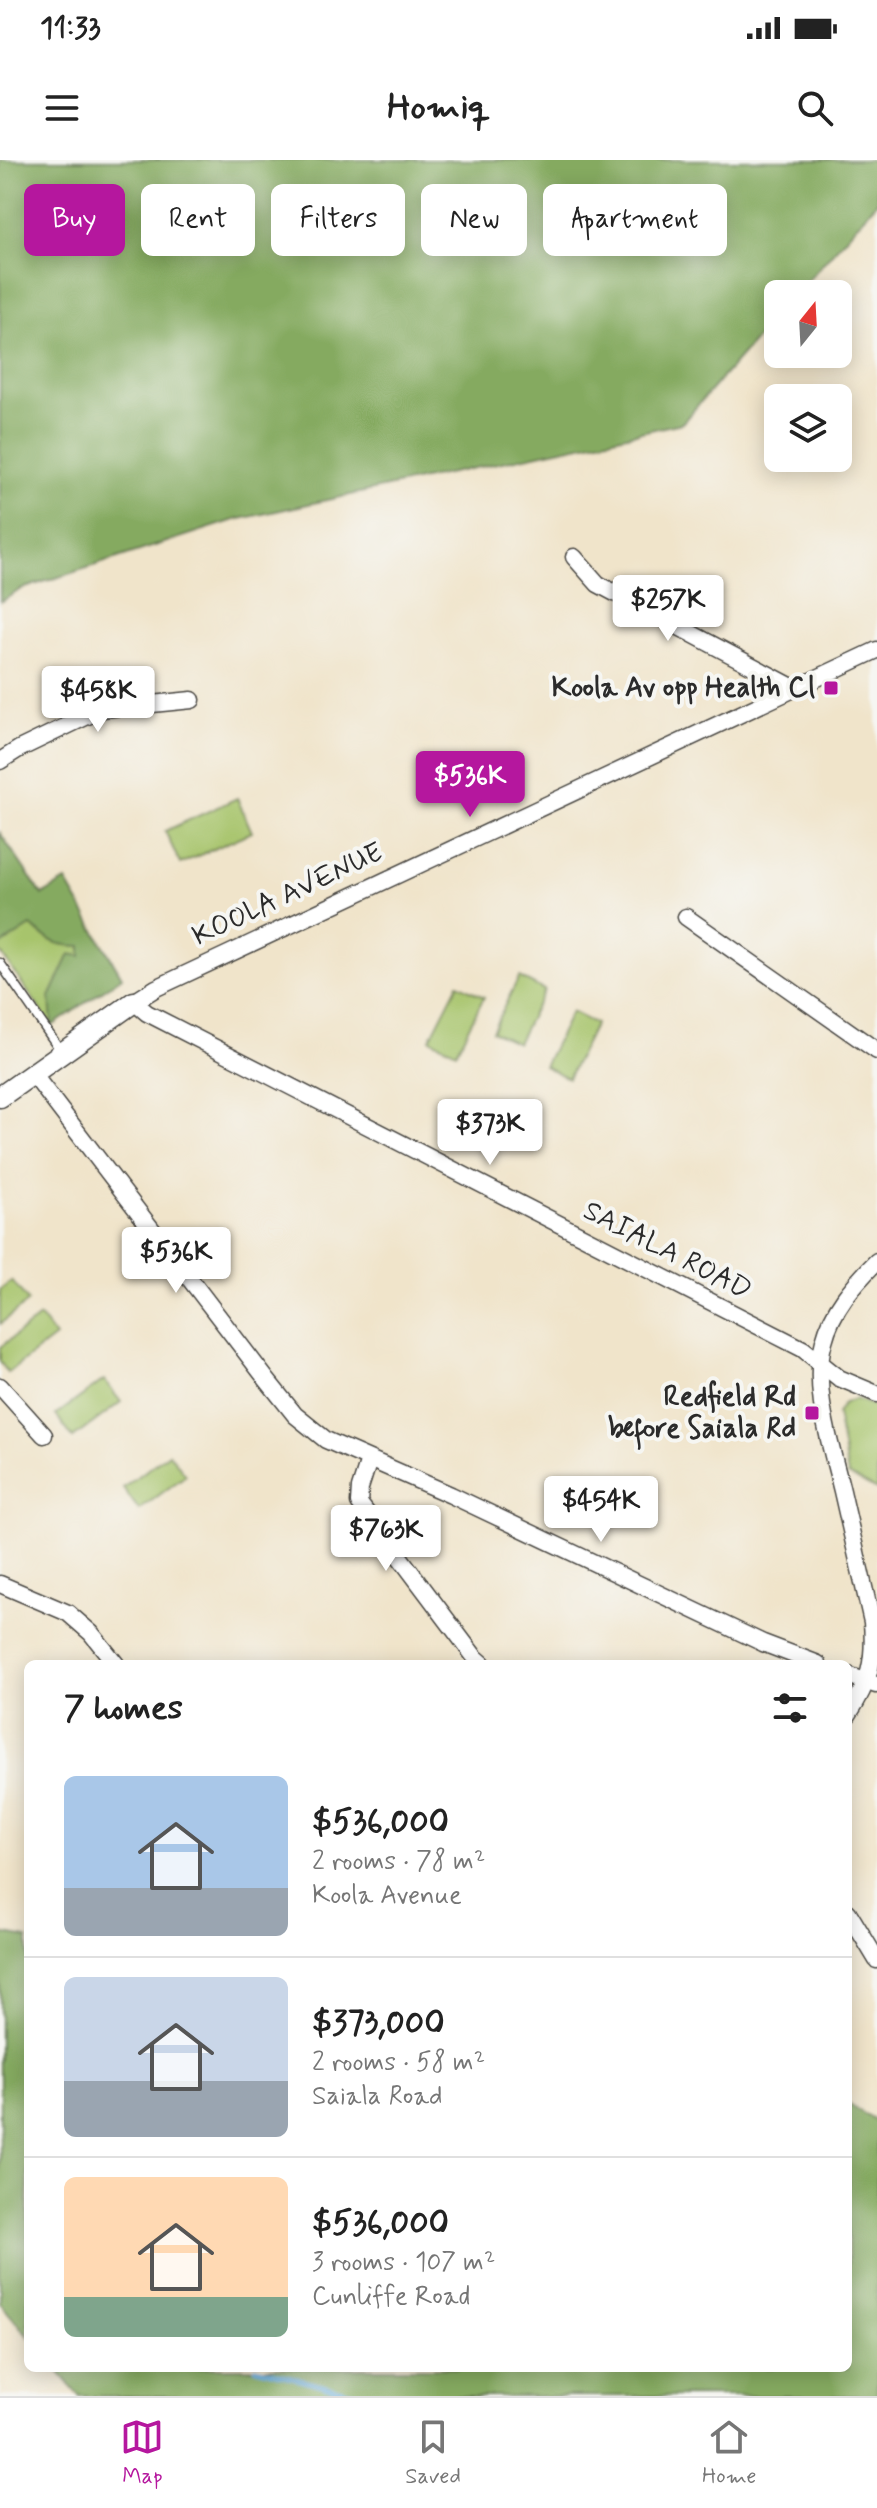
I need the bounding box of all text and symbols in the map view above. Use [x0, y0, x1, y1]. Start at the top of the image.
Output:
text: 11:33 [40, 9, 101, 48]
text: Homiq [387, 85, 490, 132]
icon: menu [40, 86, 84, 130]
icon: search [793, 86, 837, 130]
chip: Buy [24, 184, 125, 256]
chip: Rent [141, 184, 255, 256]
chip: Filters [271, 184, 405, 256]
chip: New [421, 184, 527, 256]
chip: Apartment [543, 184, 727, 256]
north arrow [764, 280, 852, 368]
map controls [764, 280, 852, 472]
button: layers [764, 384, 852, 472]
pin: $257K [612, 575, 724, 643]
text: $257K [631, 584, 705, 618]
pin: $458K [42, 666, 154, 734]
place label: Koola Av opp Health Cl [552, 670, 815, 707]
text: $458K [60, 675, 136, 709]
marker: Koola Av opp Health Cl [822, 679, 840, 697]
pin: $536K [414, 751, 526, 819]
text: $536K [434, 760, 506, 794]
street label: KOOLA AVENUE [187, 835, 389, 955]
pin: $373K [434, 1099, 546, 1167]
text: $373K [455, 1108, 525, 1142]
street label: SAIALA ROAD [577, 1193, 757, 1309]
pin: $536K [120, 1227, 232, 1295]
text: $536K [140, 1236, 212, 1270]
place label: Redfield Rd before Saiala Rd [607, 1379, 796, 1451]
marker: Redfield Rd before Saiala Rd [803, 1404, 821, 1422]
pin: $454K [545, 1476, 657, 1544]
text: $454K [562, 1485, 640, 1519]
pin: $763K [330, 1505, 442, 1573]
text: $763K [349, 1514, 423, 1548]
text: 7 homes [64, 1686, 183, 1731]
icon: filters [768, 1686, 812, 1730]
text: $536,000 [312, 1800, 449, 1845]
icon: home [128, 1808, 224, 1904]
text: 2 rooms · 78 m² [312, 1845, 485, 1879]
text: Koola Avenue [312, 1879, 462, 1913]
text: $373,000 [312, 2001, 445, 2046]
icon: home [128, 2009, 224, 2105]
text: 2 rooms · 58 m² [312, 2046, 485, 2080]
text: Saiala Road [312, 2080, 443, 2114]
text: $536,000 [312, 2201, 449, 2246]
icon: home [128, 2209, 224, 2305]
text: 3 rooms · 107 m² [312, 2246, 495, 2280]
text: Cunliffe Road [312, 2280, 470, 2314]
tab: Map [120, 2415, 164, 2491]
tab: Saved [405, 2415, 461, 2491]
tab: Home [702, 2415, 757, 2491]

